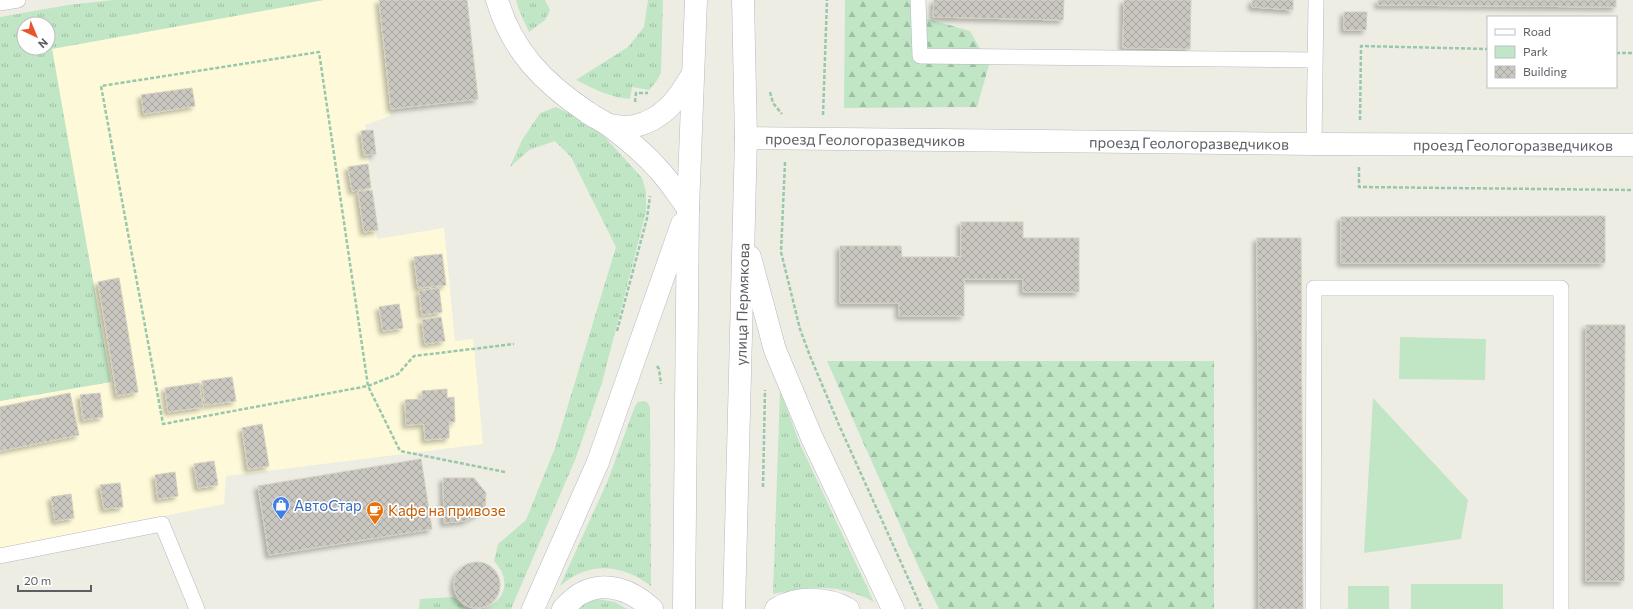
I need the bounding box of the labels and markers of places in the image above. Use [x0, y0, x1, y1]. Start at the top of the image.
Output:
shop icon: АвтоСтар [271, 495, 291, 520]
place label: АвтоСтар [294, 496, 362, 514]
cafe icon: Кафе на привозе [365, 500, 385, 525]
place label: Кафе на привозе [388, 501, 506, 519]

